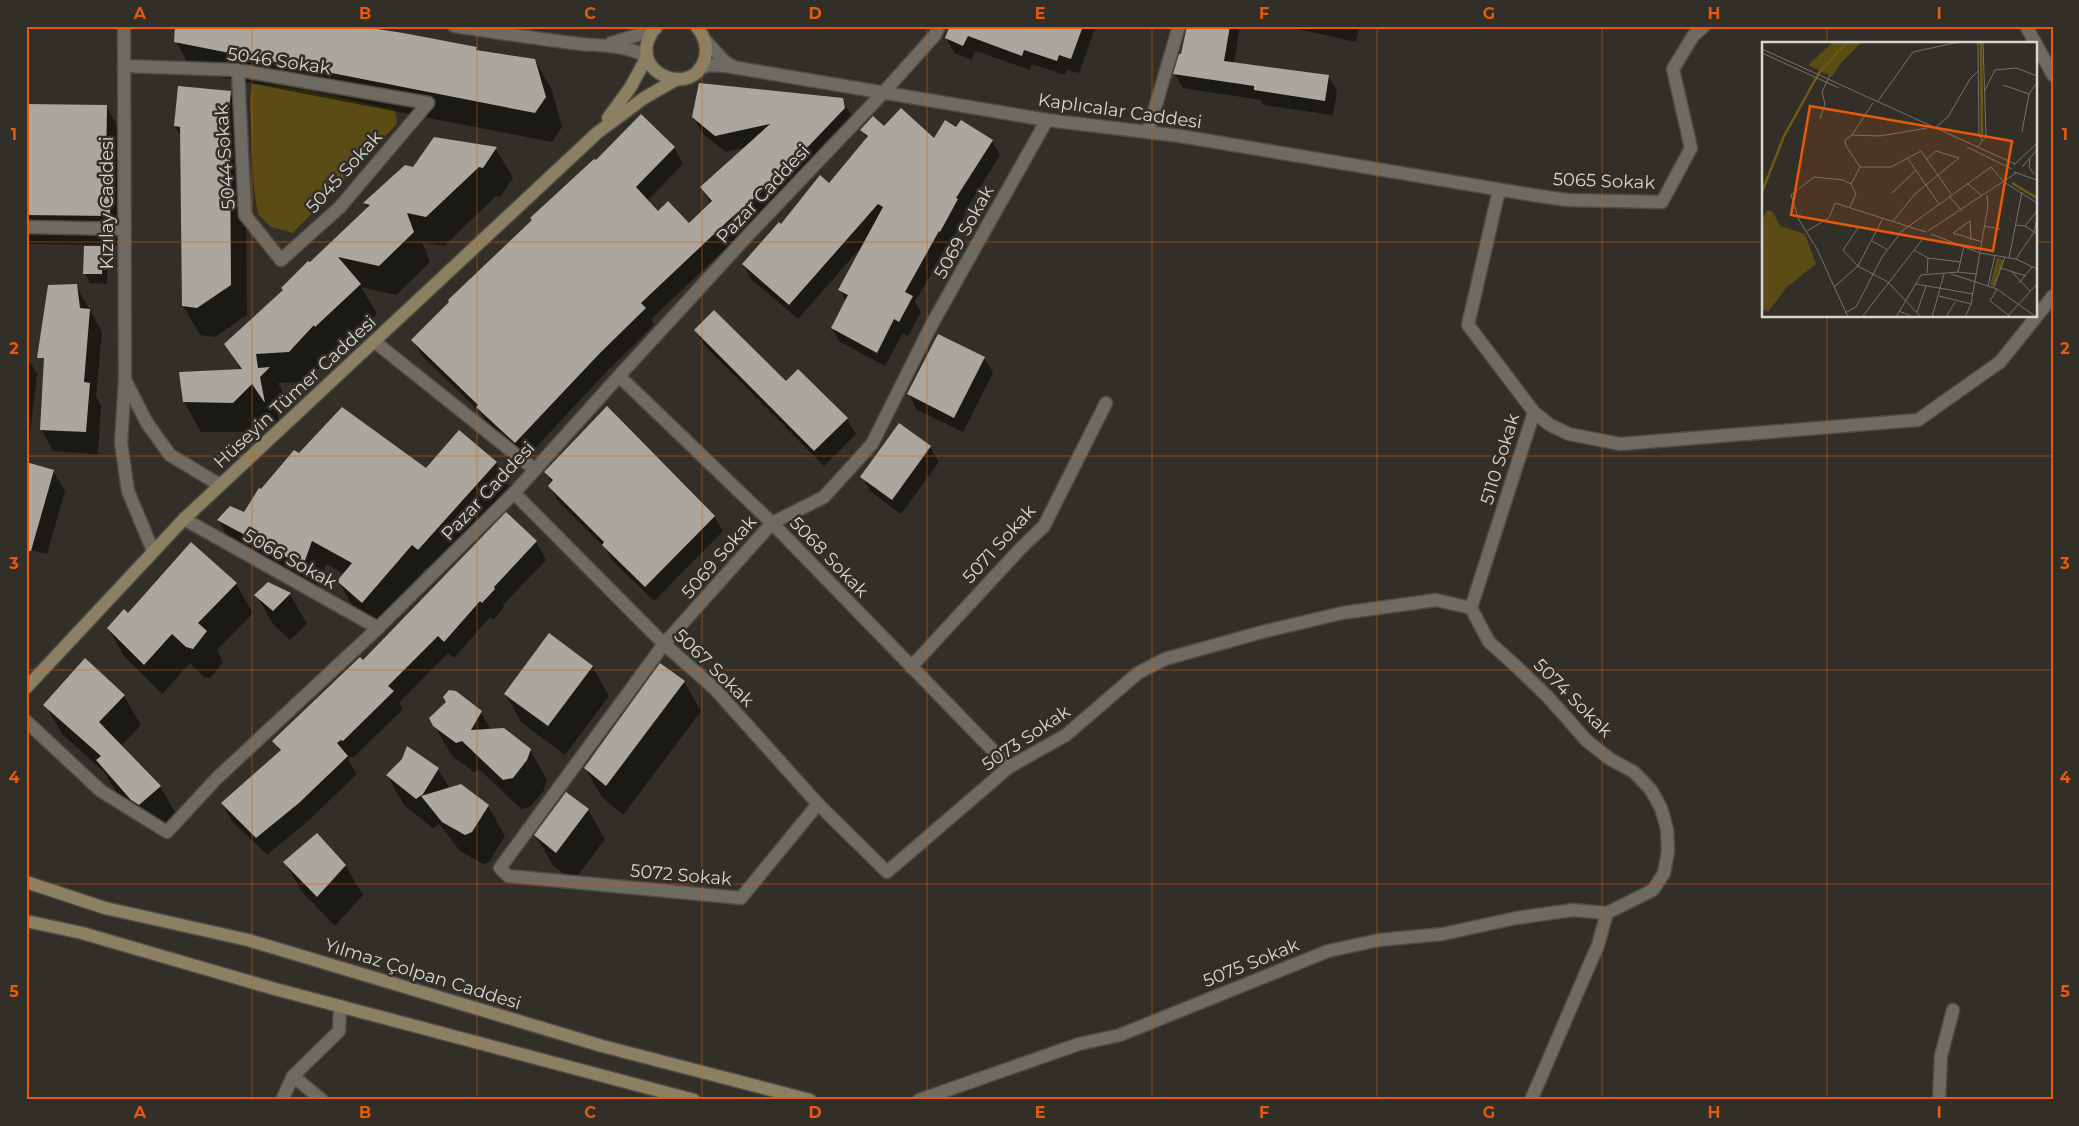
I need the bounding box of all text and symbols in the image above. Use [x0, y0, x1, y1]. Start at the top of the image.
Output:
text: A [133, 4, 147, 23]
text: B [359, 4, 371, 23]
text: C [584, 4, 596, 23]
text: D [808, 4, 822, 23]
text: E [1035, 4, 1045, 23]
text: F [1259, 4, 1269, 23]
text: G [1483, 4, 1495, 23]
text: H [1708, 4, 1720, 23]
text: I [1936, 4, 1942, 23]
inset map [1762, 42, 2036, 318]
street label: 5046 Sokak [226, 43, 332, 79]
street label: Kaplıcalar Caddesi [1037, 89, 1203, 133]
street label: 5044 Sokak [210, 104, 240, 210]
text: 1 [11, 125, 17, 144]
text: 1 [2062, 125, 2068, 144]
street label: 5045 Sokak [301, 126, 387, 218]
street label: Kızılay Caddesi [96, 136, 118, 270]
street label: Pazar Caddesi [712, 140, 814, 248]
street label: 5065 Sokak [1552, 168, 1656, 194]
street label: 5069 Sokak [929, 181, 999, 282]
street label: Hüseyin Tümer Caddesi [209, 311, 381, 473]
text: 2 [9, 339, 19, 358]
text: 2 [2060, 339, 2070, 358]
street label: 5110 Sokak [1476, 411, 1524, 507]
street label: Pazar Caddesi [437, 437, 539, 545]
street label: 5071 Sokak [958, 500, 1040, 588]
street label: 5069 Sokak [677, 511, 761, 603]
street label: 5068 Sokak [785, 512, 873, 602]
street label: 5066 Sokak [240, 524, 341, 594]
text: 3 [8, 554, 19, 573]
text: 3 [2059, 554, 2070, 573]
street label: 5067 Sokak [669, 624, 759, 712]
street label: 5074 Sokak [1529, 654, 1617, 742]
street label: 5073 Sokak [978, 700, 1074, 776]
text: 4 [8, 768, 20, 787]
text: 4 [2059, 768, 2071, 787]
street label: 5072 Sokak [629, 860, 733, 890]
street label: Yılmaz Çolpan Caddesi [322, 934, 524, 1014]
street label: 5075 Sokak [1200, 934, 1302, 992]
text: 5 [9, 982, 19, 1001]
text: 5 [2060, 982, 2070, 1001]
text: A [133, 1103, 147, 1122]
text: B [359, 1103, 371, 1122]
text: C [584, 1103, 596, 1122]
text: D [808, 1103, 822, 1122]
text: E [1035, 1103, 1045, 1122]
text: F [1259, 1103, 1269, 1122]
text: G [1483, 1103, 1495, 1122]
text: H [1708, 1103, 1720, 1122]
text: I [1936, 1103, 1942, 1122]

